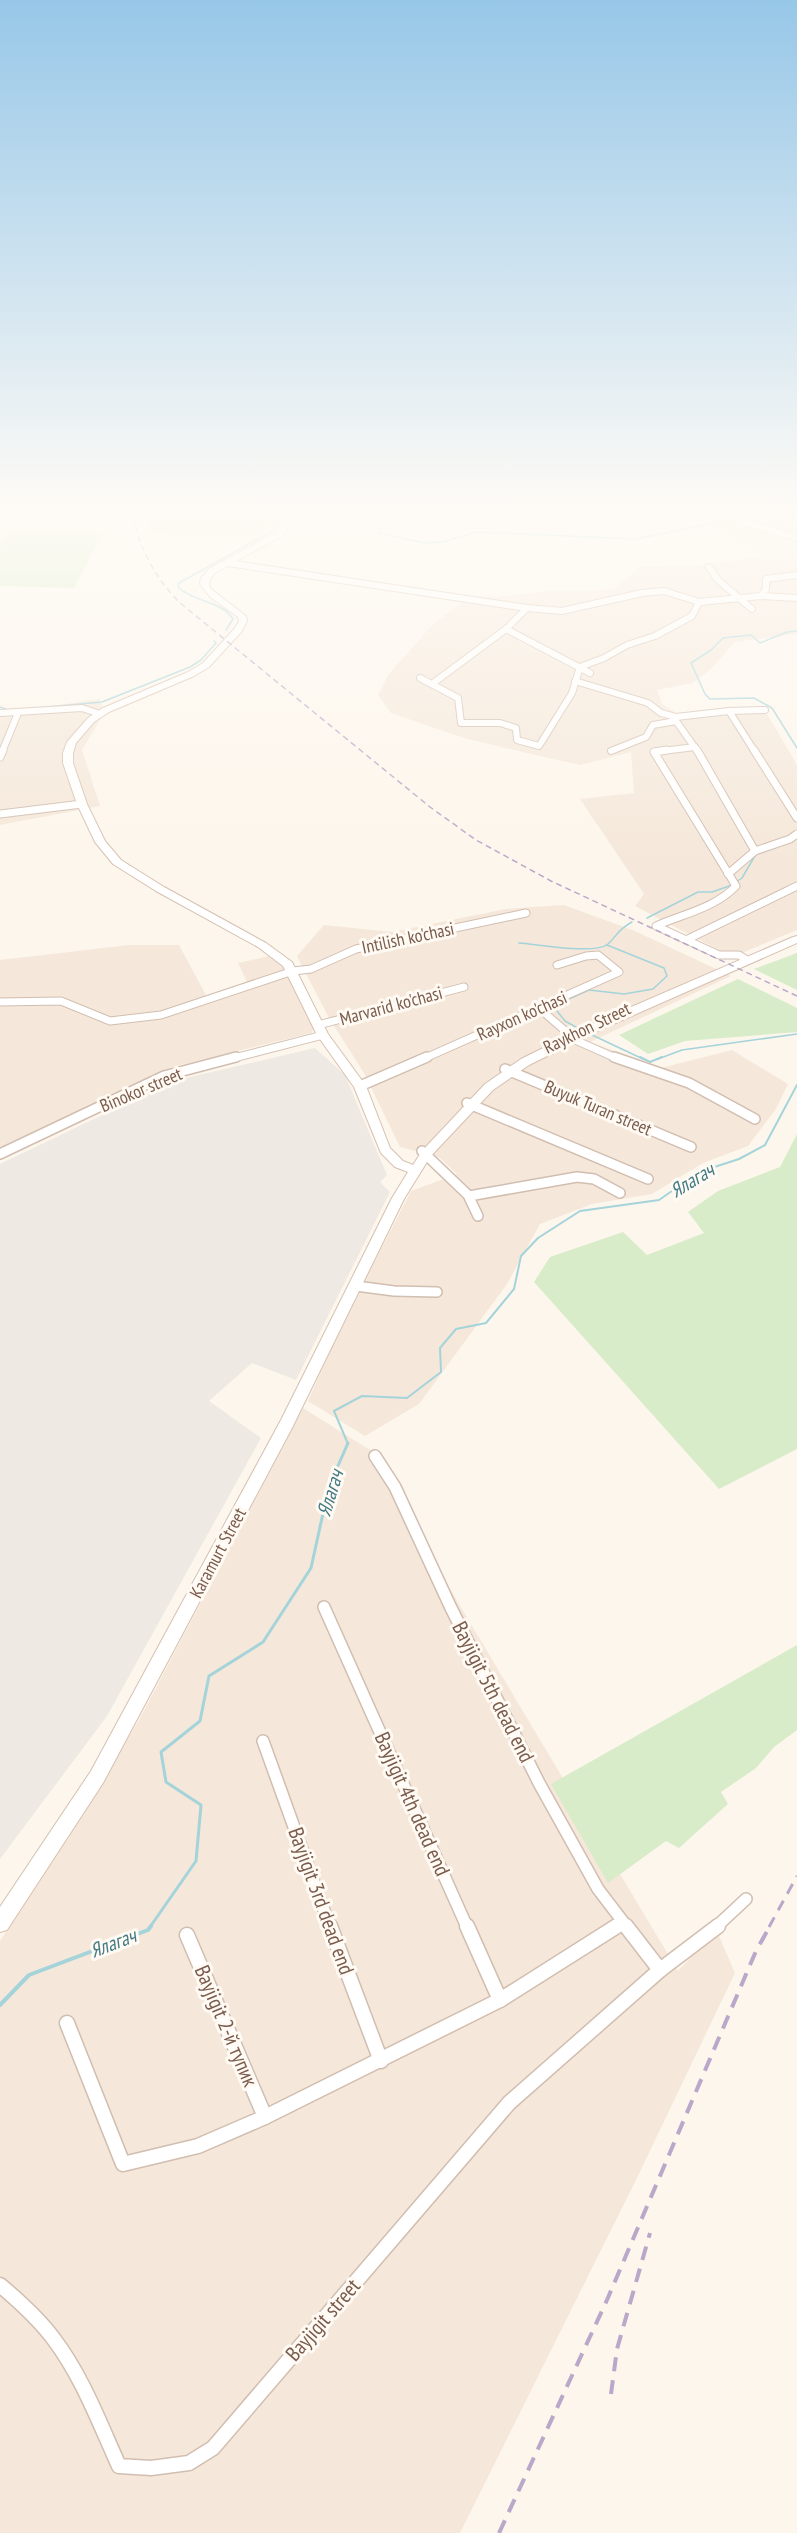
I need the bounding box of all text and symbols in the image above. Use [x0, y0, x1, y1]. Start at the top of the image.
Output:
street label: Intilish ko'chasi [360, 916, 456, 959]
street label: Marvarid ko'chasi [337, 981, 445, 1030]
street label: Rayxon ko'chasi [473, 985, 570, 1046]
street label: Raykhon Street [539, 997, 634, 1059]
street label: Binokor street [96, 1062, 185, 1117]
street label: Buyuk Turan street [541, 1075, 655, 1141]
water label: Ялагач [665, 1156, 721, 1203]
water label: Ялагач [311, 1465, 350, 1519]
street label: Karamurt Street [184, 1504, 251, 1602]
street label: Bayjigit 5th dead end [446, 1617, 541, 1767]
street label: Bayjigit 4th dead end [369, 1728, 456, 1880]
street label: Bayjigit 3rd dead end [282, 1824, 361, 1978]
water label: Ялагач [86, 1922, 142, 1964]
street label: Bayjigit 2-й тупик [189, 1961, 264, 2091]
street label: Bayjigit street [279, 2273, 366, 2367]

